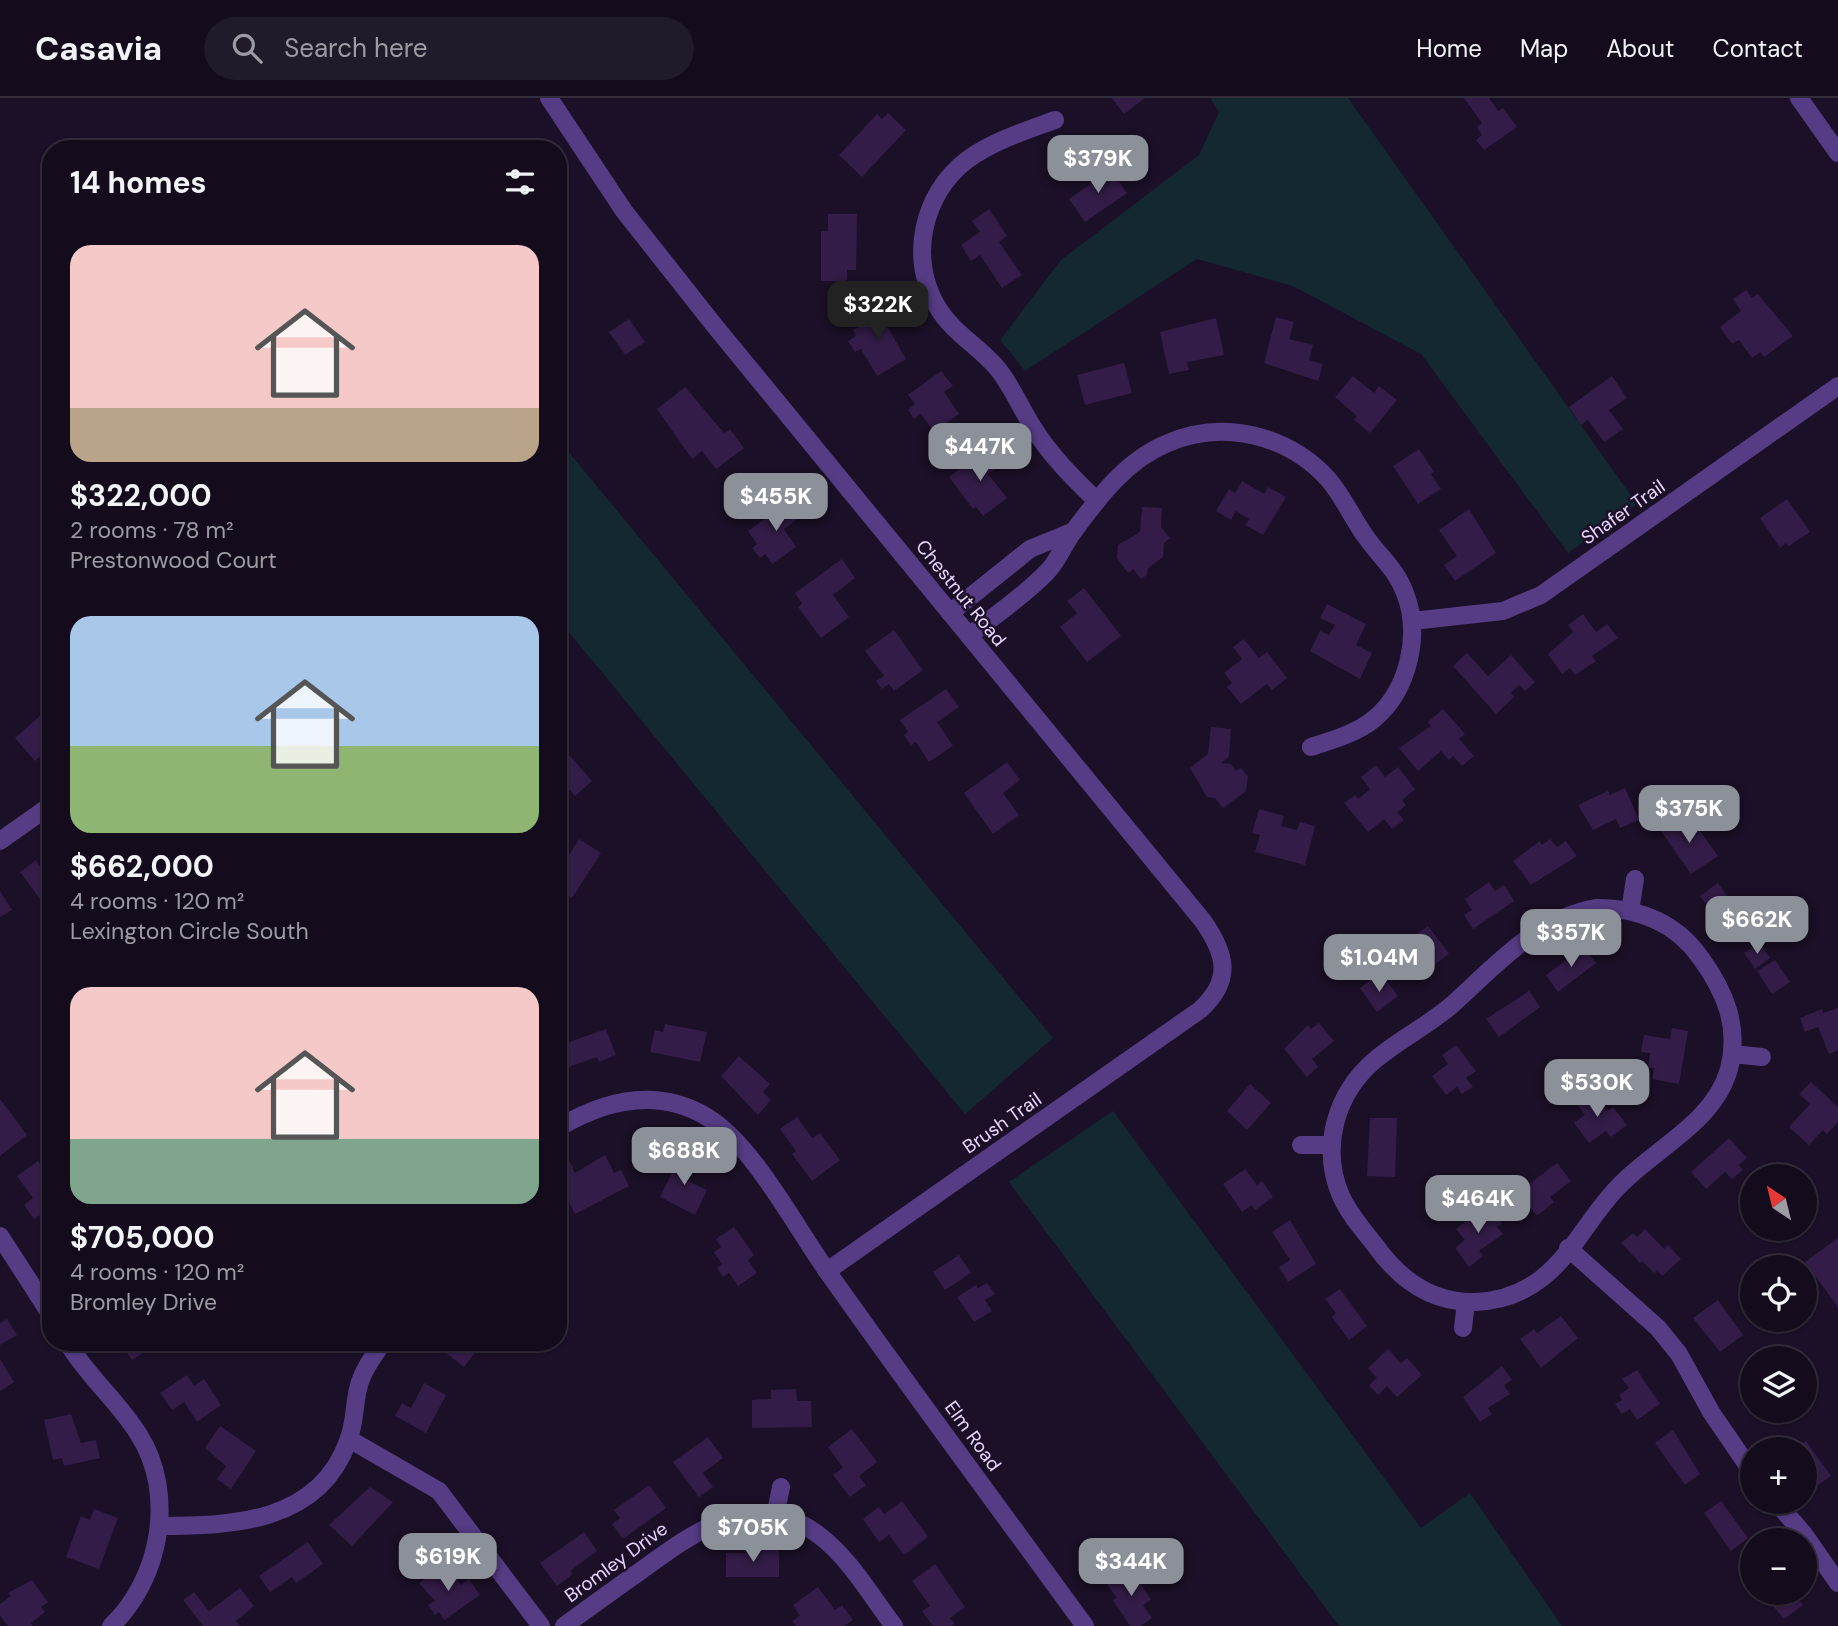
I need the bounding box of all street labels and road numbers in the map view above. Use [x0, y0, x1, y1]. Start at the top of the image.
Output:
street label: Shafer Trail [1576, 474, 1670, 550]
street label: Chestnut Road [910, 534, 1012, 652]
street label: Brush Trail [958, 1087, 1046, 1159]
street label: Elm Road [939, 1396, 1007, 1476]
street label: Bromley Drive [559, 1516, 673, 1608]

